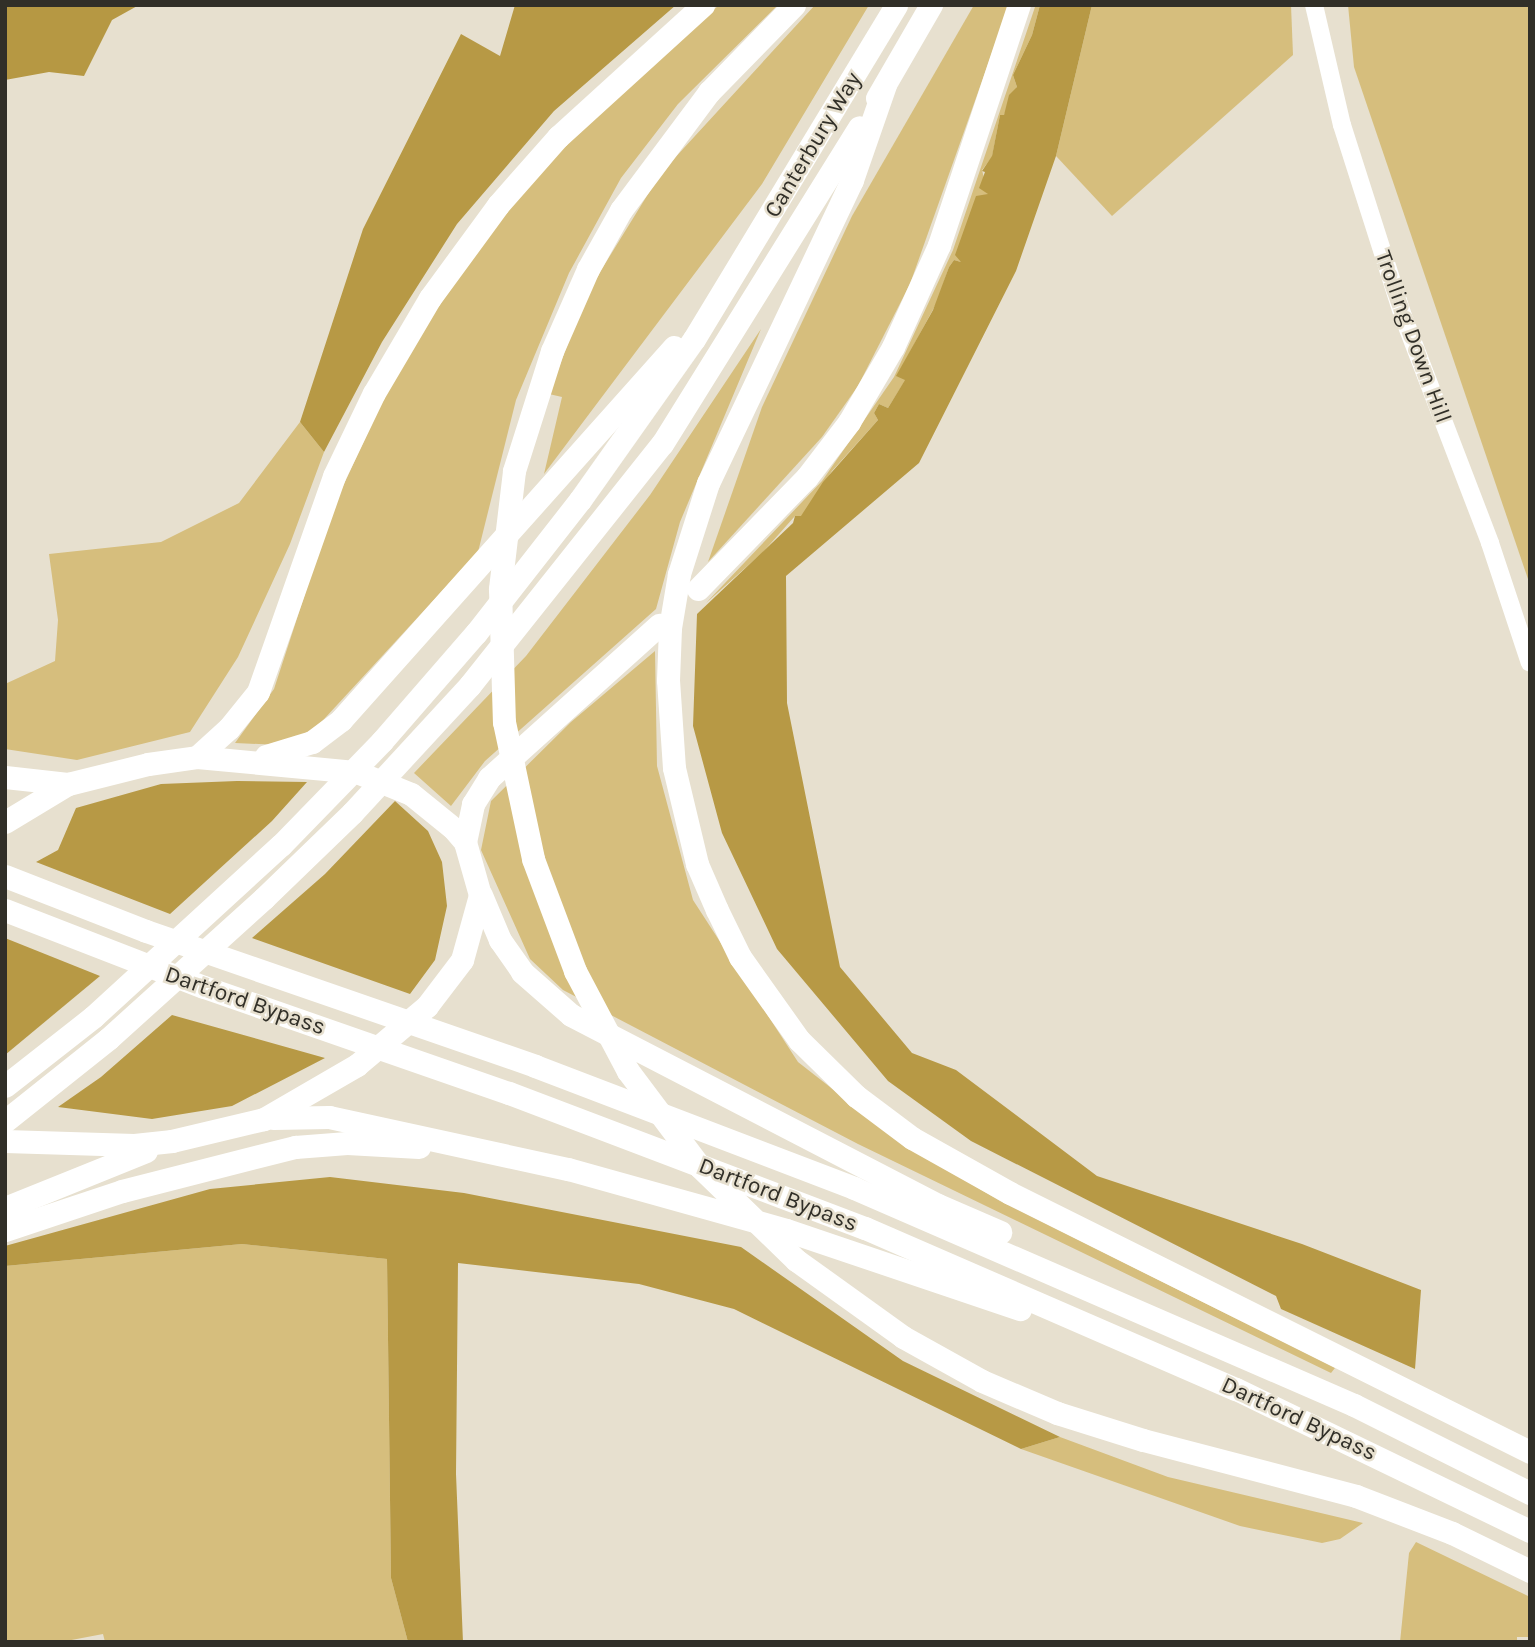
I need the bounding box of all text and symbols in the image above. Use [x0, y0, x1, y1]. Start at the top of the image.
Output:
street label: Canterbury Way [759, 67, 867, 223]
street label: Trolling Down Hill [1369, 247, 1457, 427]
street label: Dartford Bypass [161, 961, 329, 1041]
street label: Dartford Bypass [695, 1152, 861, 1238]
street label: Dartford Bypass [1217, 1371, 1381, 1467]

